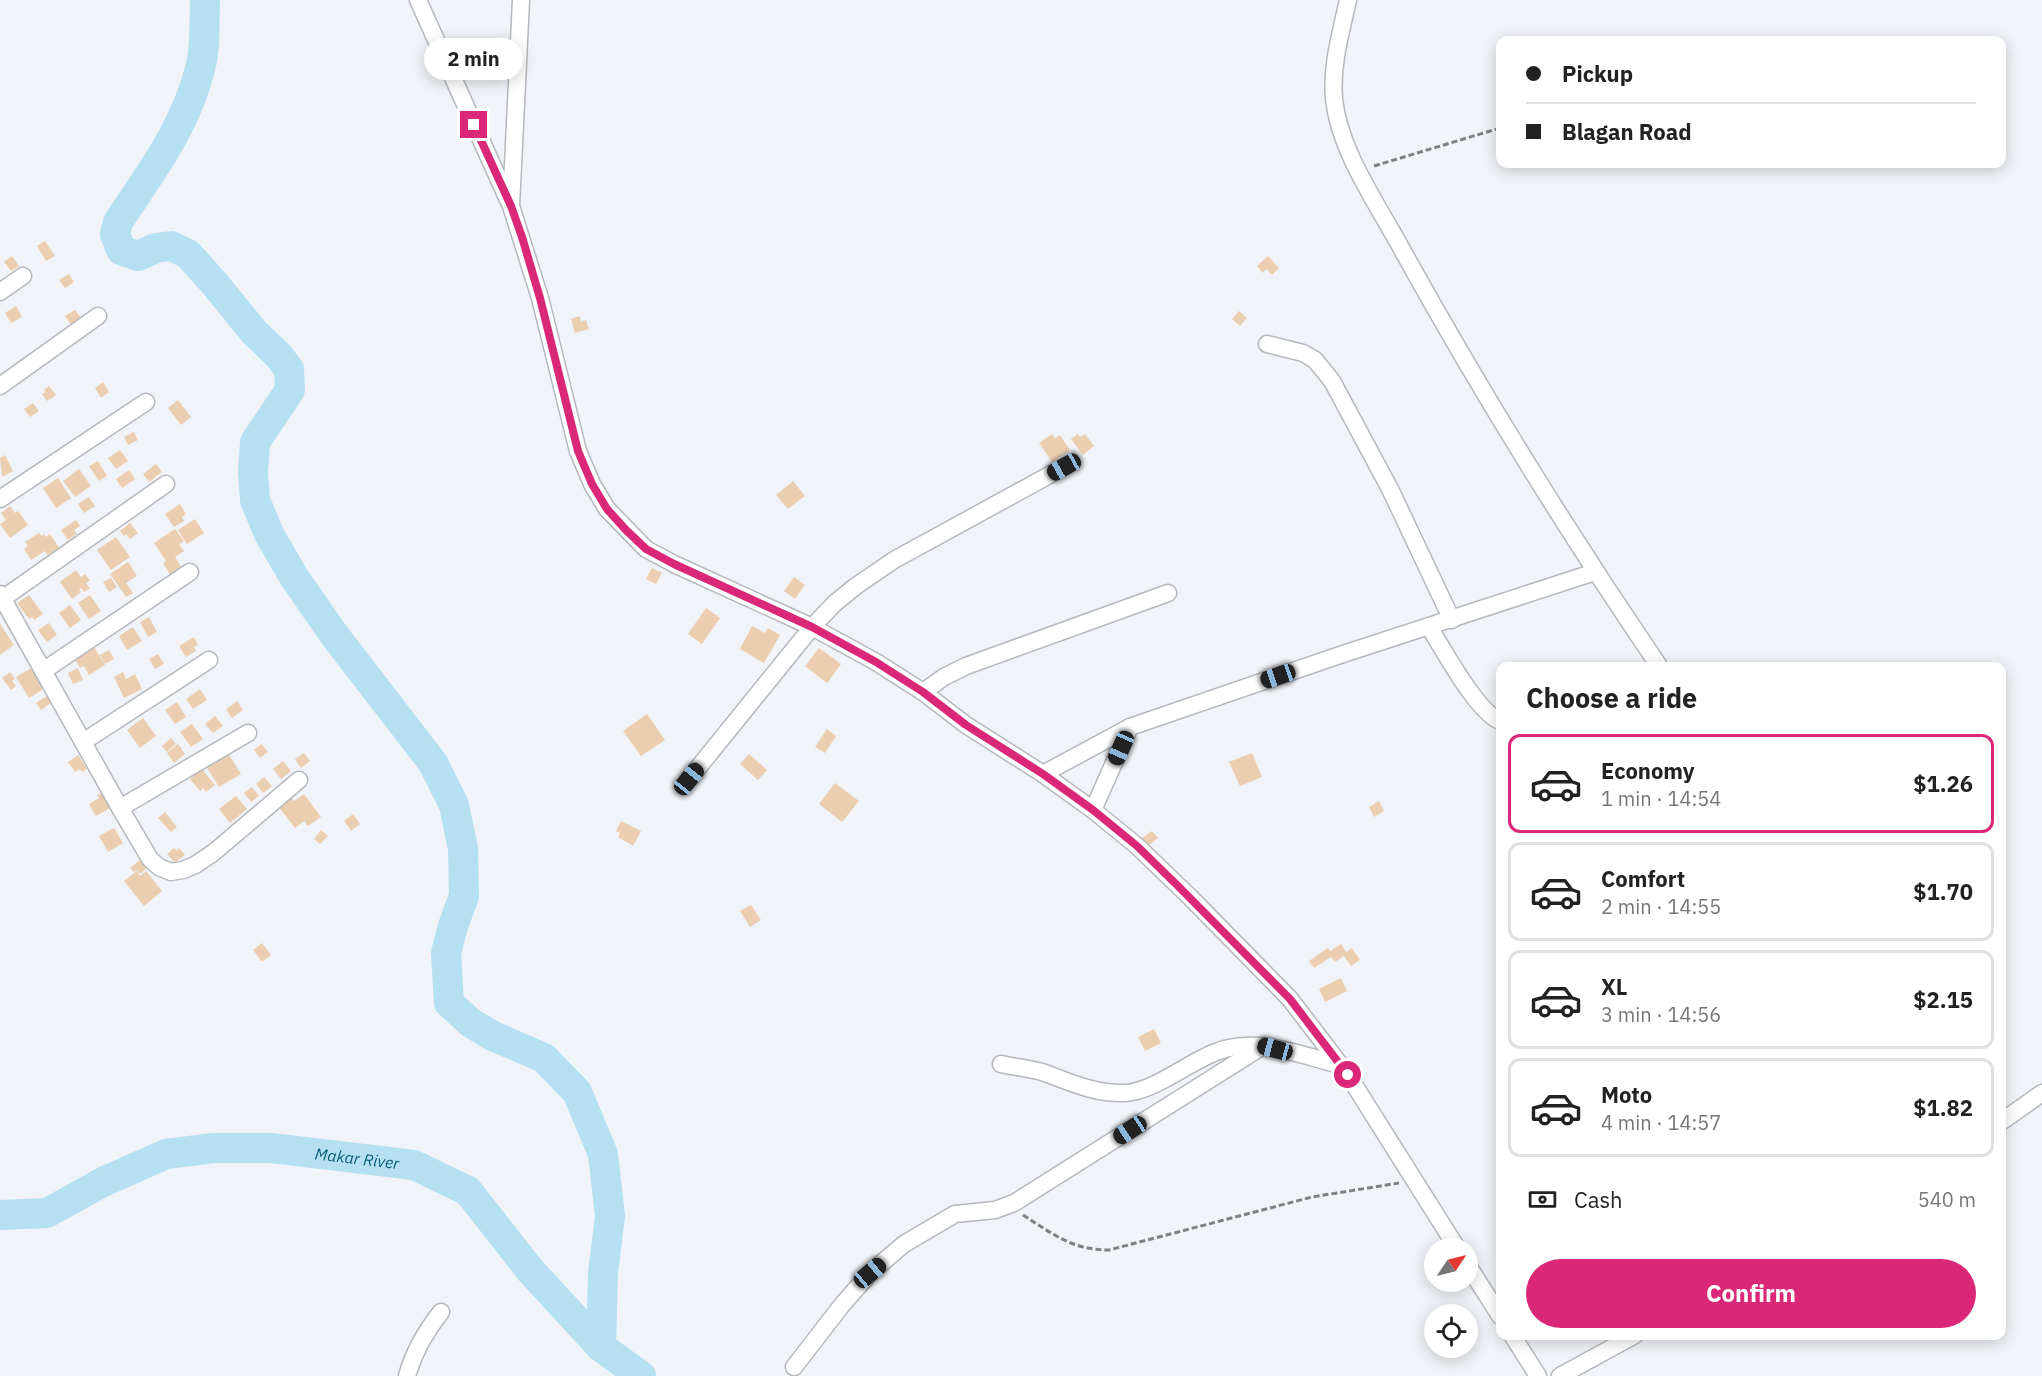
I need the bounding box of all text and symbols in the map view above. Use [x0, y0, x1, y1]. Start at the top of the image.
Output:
callout: 2 min [424, 38, 524, 80]
text: 2 min [447, 45, 500, 72]
text: Pickup [1562, 59, 1633, 88]
route end [460, 111, 487, 138]
text: Blagan Road [1562, 117, 1692, 146]
car [1044, 450, 1084, 484]
car [1258, 662, 1298, 690]
text: Choose a ride [1526, 680, 1697, 715]
car [1105, 728, 1137, 768]
text: Economy [1601, 756, 1695, 785]
icon: car [1529, 757, 1583, 811]
car [671, 759, 707, 799]
text: $1.26 [1913, 769, 1973, 798]
text: 1 min · 14:54 [1601, 785, 1721, 812]
text: Comfort [1601, 864, 1685, 893]
icon: car [1529, 865, 1583, 919]
text: $1.70 [1913, 877, 1973, 906]
text: 2 min · 14:55 [1601, 893, 1721, 920]
text: XL [1601, 972, 1627, 1001]
icon: car [1529, 973, 1583, 1027]
text: $2.15 [1913, 985, 1973, 1014]
text: 3 min · 14:56 [1601, 1001, 1721, 1028]
car [1255, 1036, 1295, 1062]
route start [1334, 1061, 1361, 1088]
text: Moto [1601, 1080, 1652, 1109]
icon: car [1529, 1081, 1583, 1135]
text: $1.82 [1913, 1093, 1973, 1122]
text: 4 min · 14:57 [1601, 1109, 1721, 1136]
car [1110, 1113, 1150, 1147]
water label: Makar River [314, 1143, 401, 1173]
icon: cash [1526, 1183, 1559, 1216]
text: Cash [1574, 1185, 1623, 1214]
text: 540 m [1918, 1186, 1976, 1213]
north arrow [1424, 1238, 1478, 1292]
map controls [1424, 1238, 1478, 1358]
car [850, 1255, 890, 1291]
button: Confirm [1526, 1259, 1976, 1328]
button: locate [1424, 1304, 1478, 1358]

